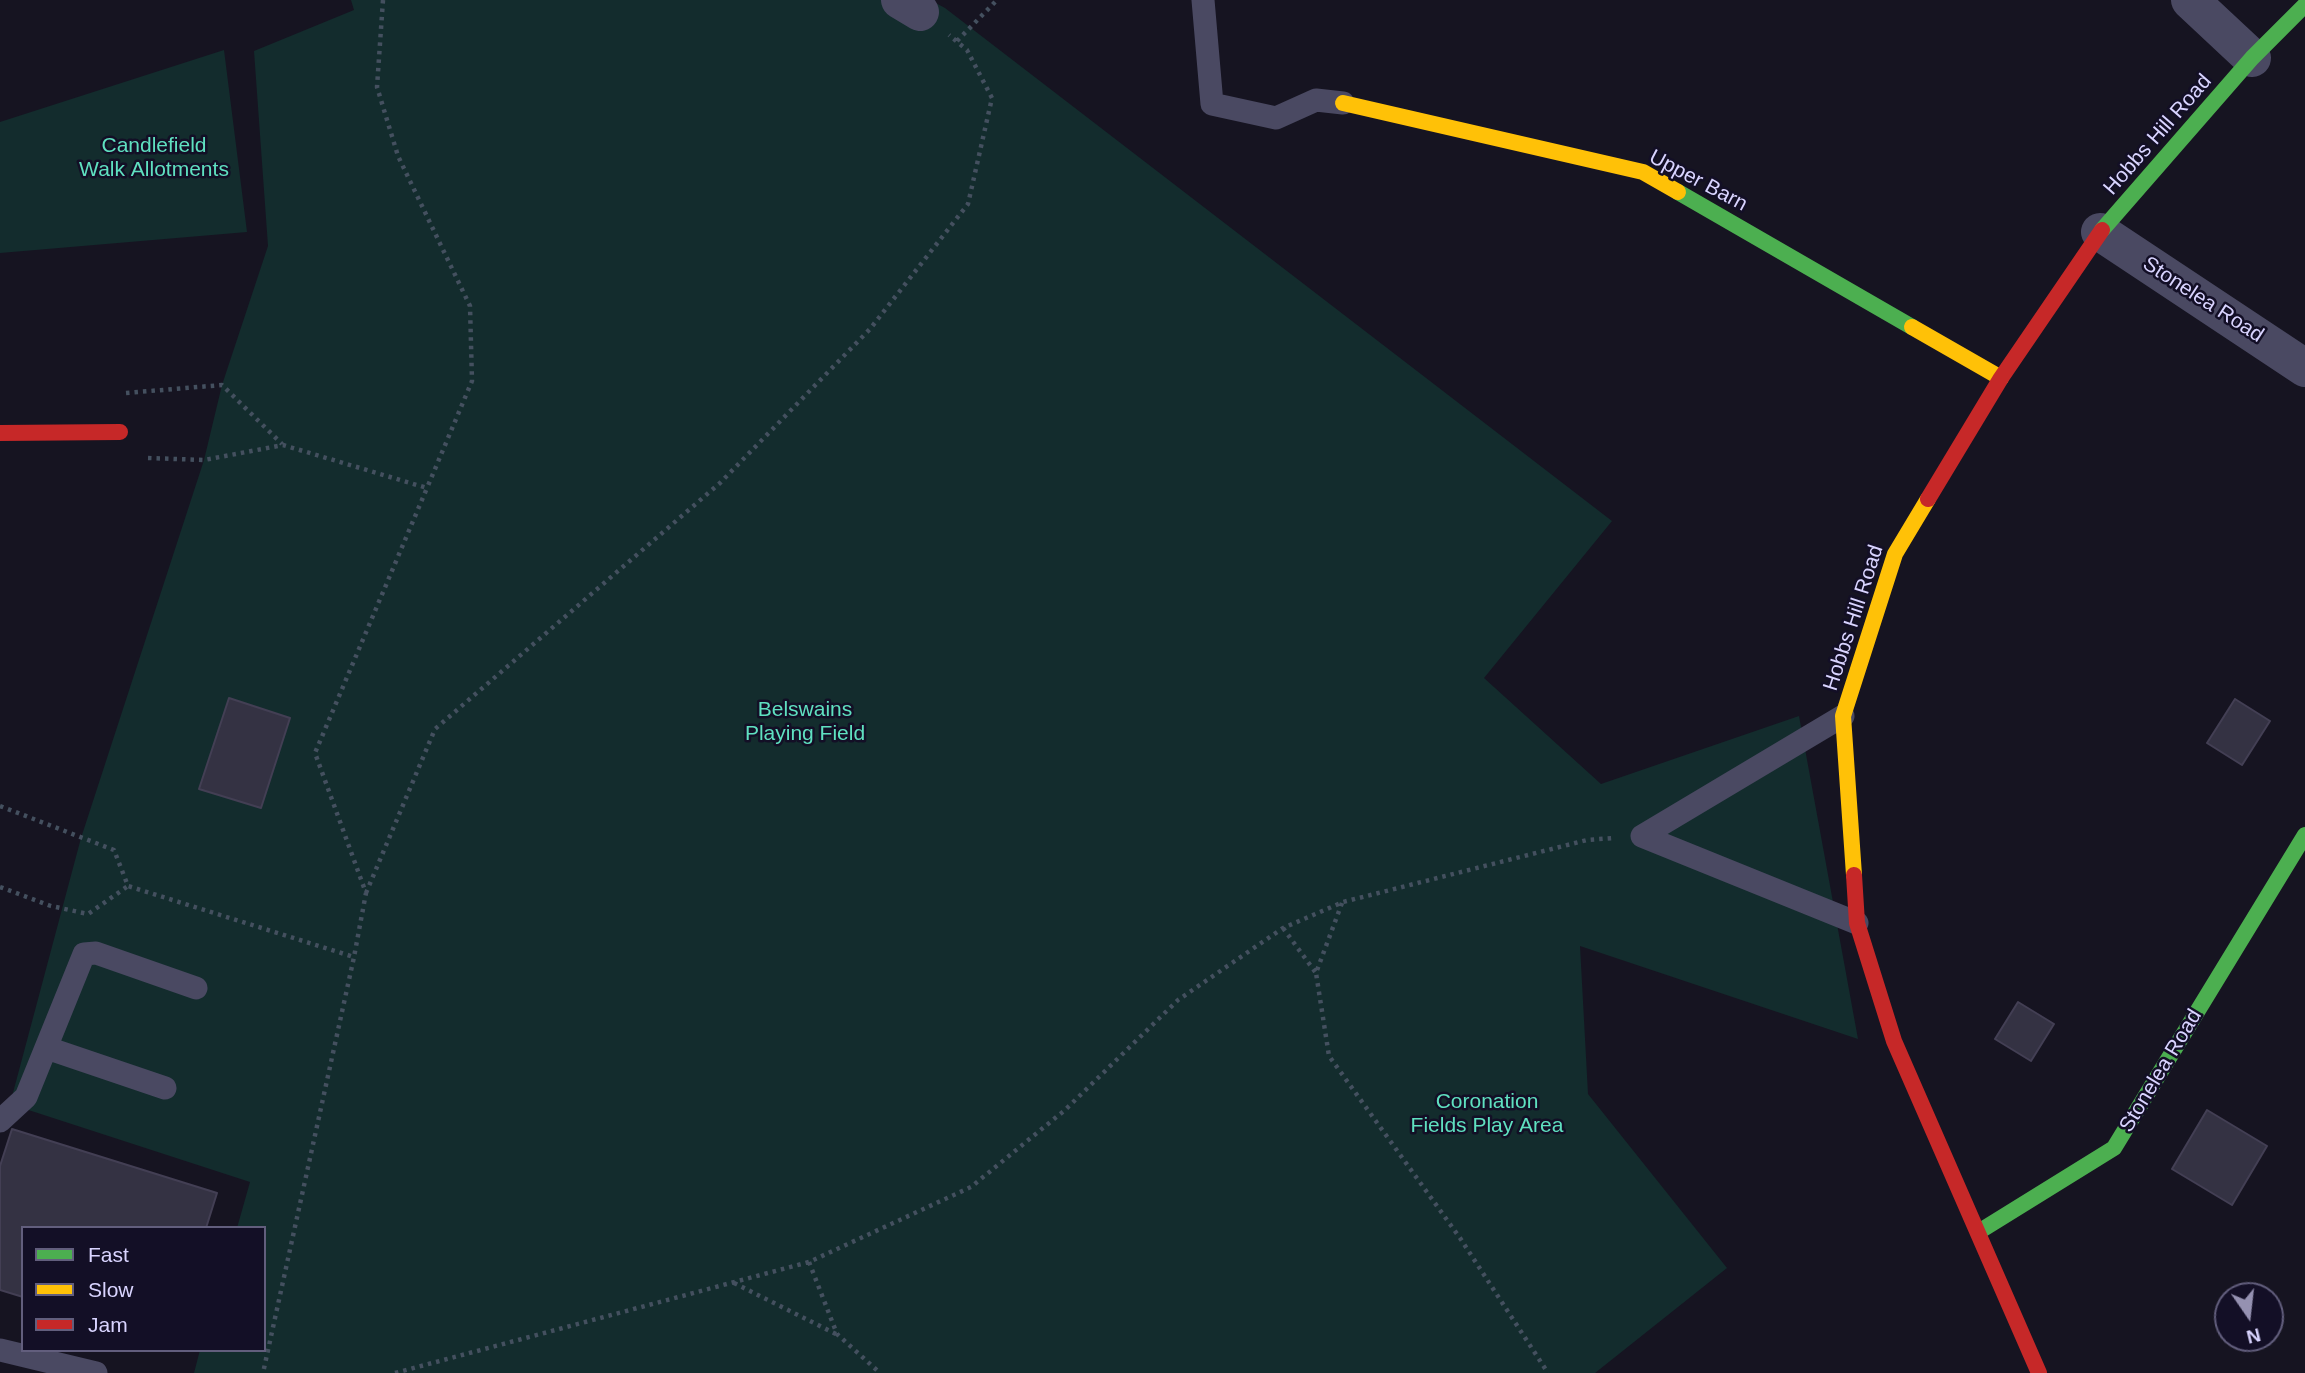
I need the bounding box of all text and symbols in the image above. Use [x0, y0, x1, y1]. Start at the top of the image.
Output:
street label: Hobbs Hill Road [2099, 69, 2217, 201]
park label: Candlefield Walk Allotments [79, 133, 229, 183]
street label: Upper Barn [1645, 145, 1751, 217]
street label: Stonelea Road [2138, 252, 2268, 348]
street label: Hobbs Hill Road [1819, 542, 1889, 694]
park label: Belswains Playing Field [745, 697, 865, 747]
street label: Stonelea Road [2114, 1005, 2208, 1137]
park label: Coronation Fields Play Area [1411, 1089, 1563, 1139]
legend [21, 1226, 266, 1352]
text: Fast [88, 1243, 129, 1266]
text: Slow [88, 1278, 134, 1301]
north arrow [2214, 1282, 2284, 1352]
text: Jam [88, 1313, 128, 1336]
text: N [2245, 1324, 2263, 1348]

